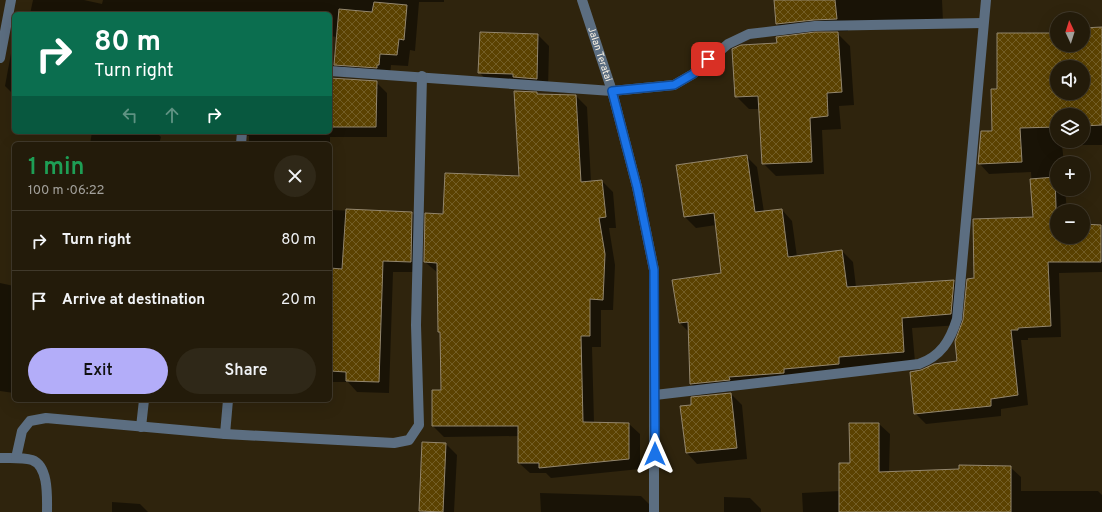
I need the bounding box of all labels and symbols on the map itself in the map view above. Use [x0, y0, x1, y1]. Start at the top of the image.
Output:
north arrow [1050, 12, 1090, 52]
street label: Jalan Teratai [585, 25, 615, 83]
pin [691, 42, 725, 76]
position arrow [634, 433, 676, 475]

